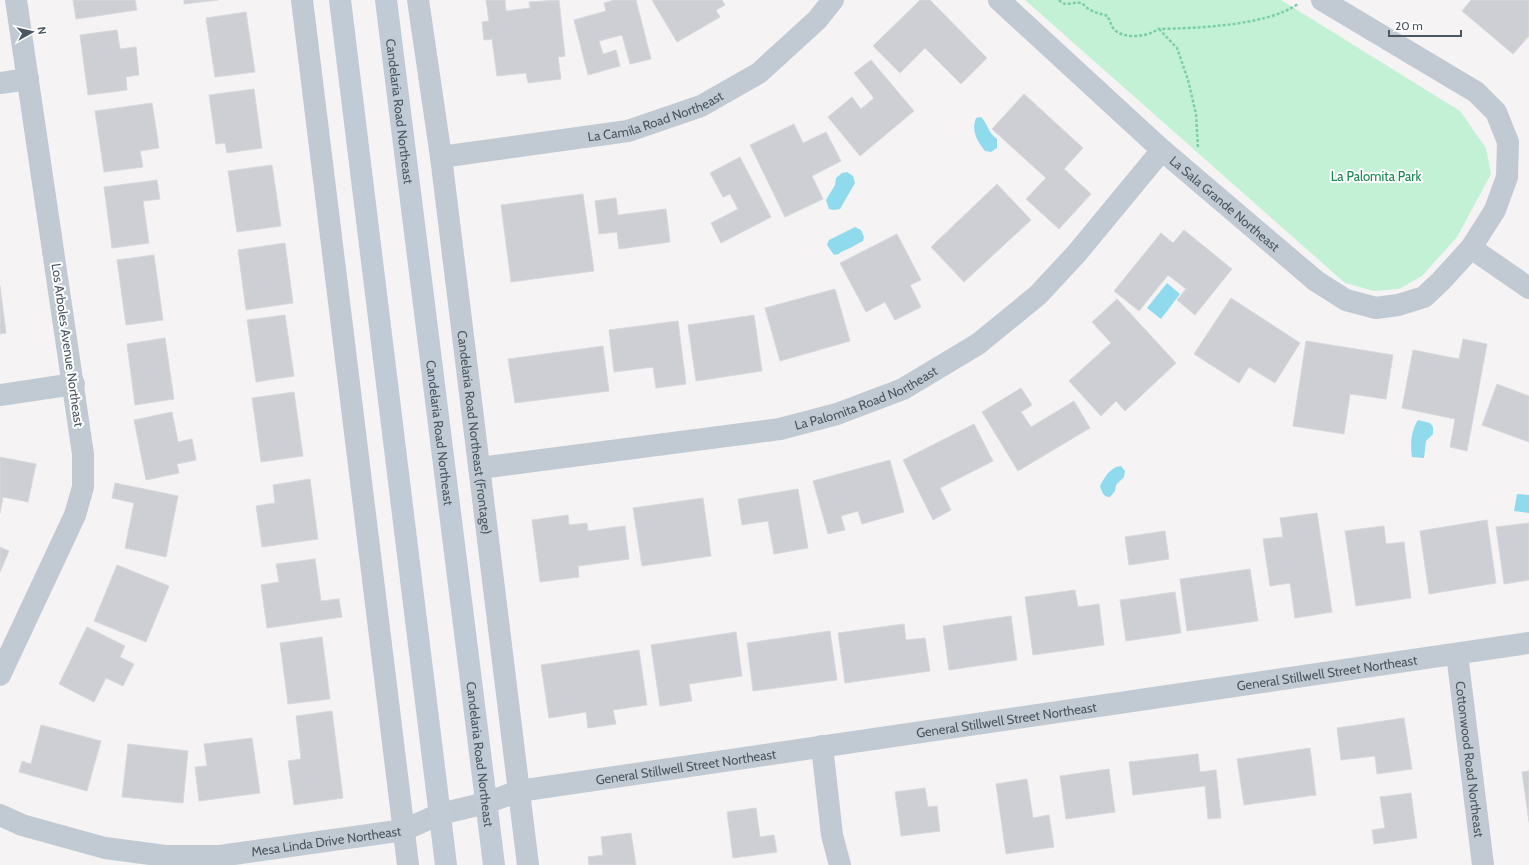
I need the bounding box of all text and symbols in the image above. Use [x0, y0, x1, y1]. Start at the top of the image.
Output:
north arrow [12, 12, 52, 52]
scale bar [1389, 12, 1461, 38]
text: 20 m [1395, 18, 1423, 33]
text: N [34, 26, 49, 35]
street label: Candelaria Road Northeast [383, 38, 417, 185]
street label: La Camila Road Northeast [587, 87, 726, 145]
street label: La Sala Grande Northeast [1167, 152, 1284, 255]
park label: La Palomita Park [1331, 168, 1421, 184]
street label: Los Arboles Avenue Northeast [49, 262, 87, 428]
street label: Candelaria Road Northeast (Frontage) [454, 329, 495, 535]
street label: Candelaria Road Northeast [423, 359, 457, 507]
street label: La Palomita Road Northeast [793, 362, 940, 433]
street label: General Stillwell Street Northeast [1236, 651, 1419, 694]
street label: Cottonwood Road Northeast [1452, 680, 1488, 839]
street label: Candelaria Road Northeast [463, 681, 497, 828]
street label: General Stillwell Street Northeast [915, 698, 1098, 741]
street label: General Stillwell Street Northeast [595, 745, 778, 788]
street label: Mesa Linda Drive Northeast [250, 822, 403, 859]

